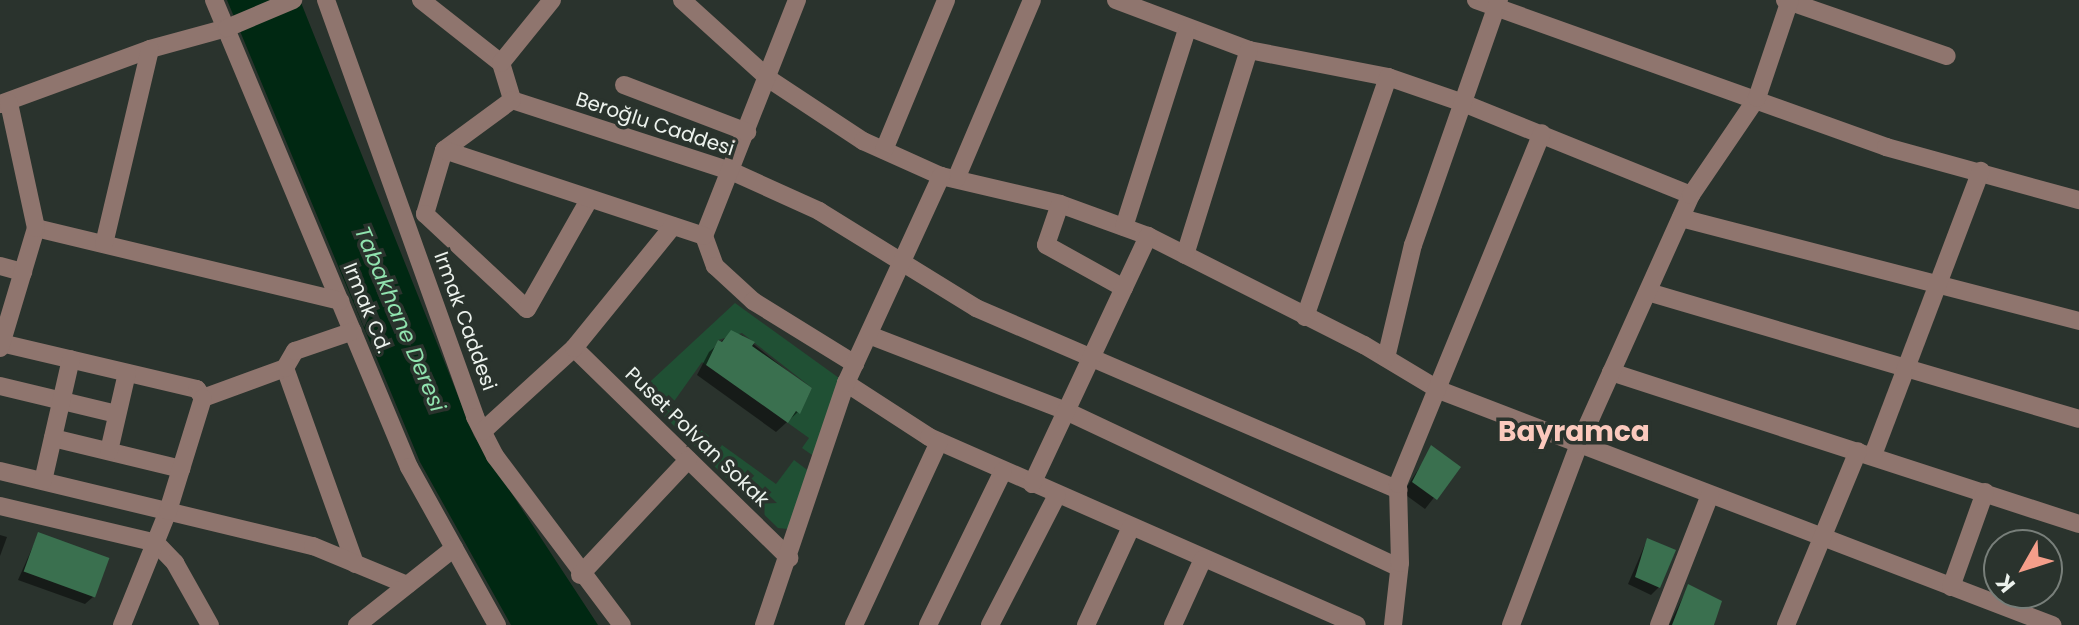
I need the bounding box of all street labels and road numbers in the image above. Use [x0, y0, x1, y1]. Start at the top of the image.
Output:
street label: Beroğlu Caddesi [573, 87, 737, 161]
street label: Irmak Caddesi [429, 248, 501, 394]
street label: Irmak Cd. [338, 259, 396, 357]
street label: Puset Polvan Sokak [620, 362, 774, 512]

